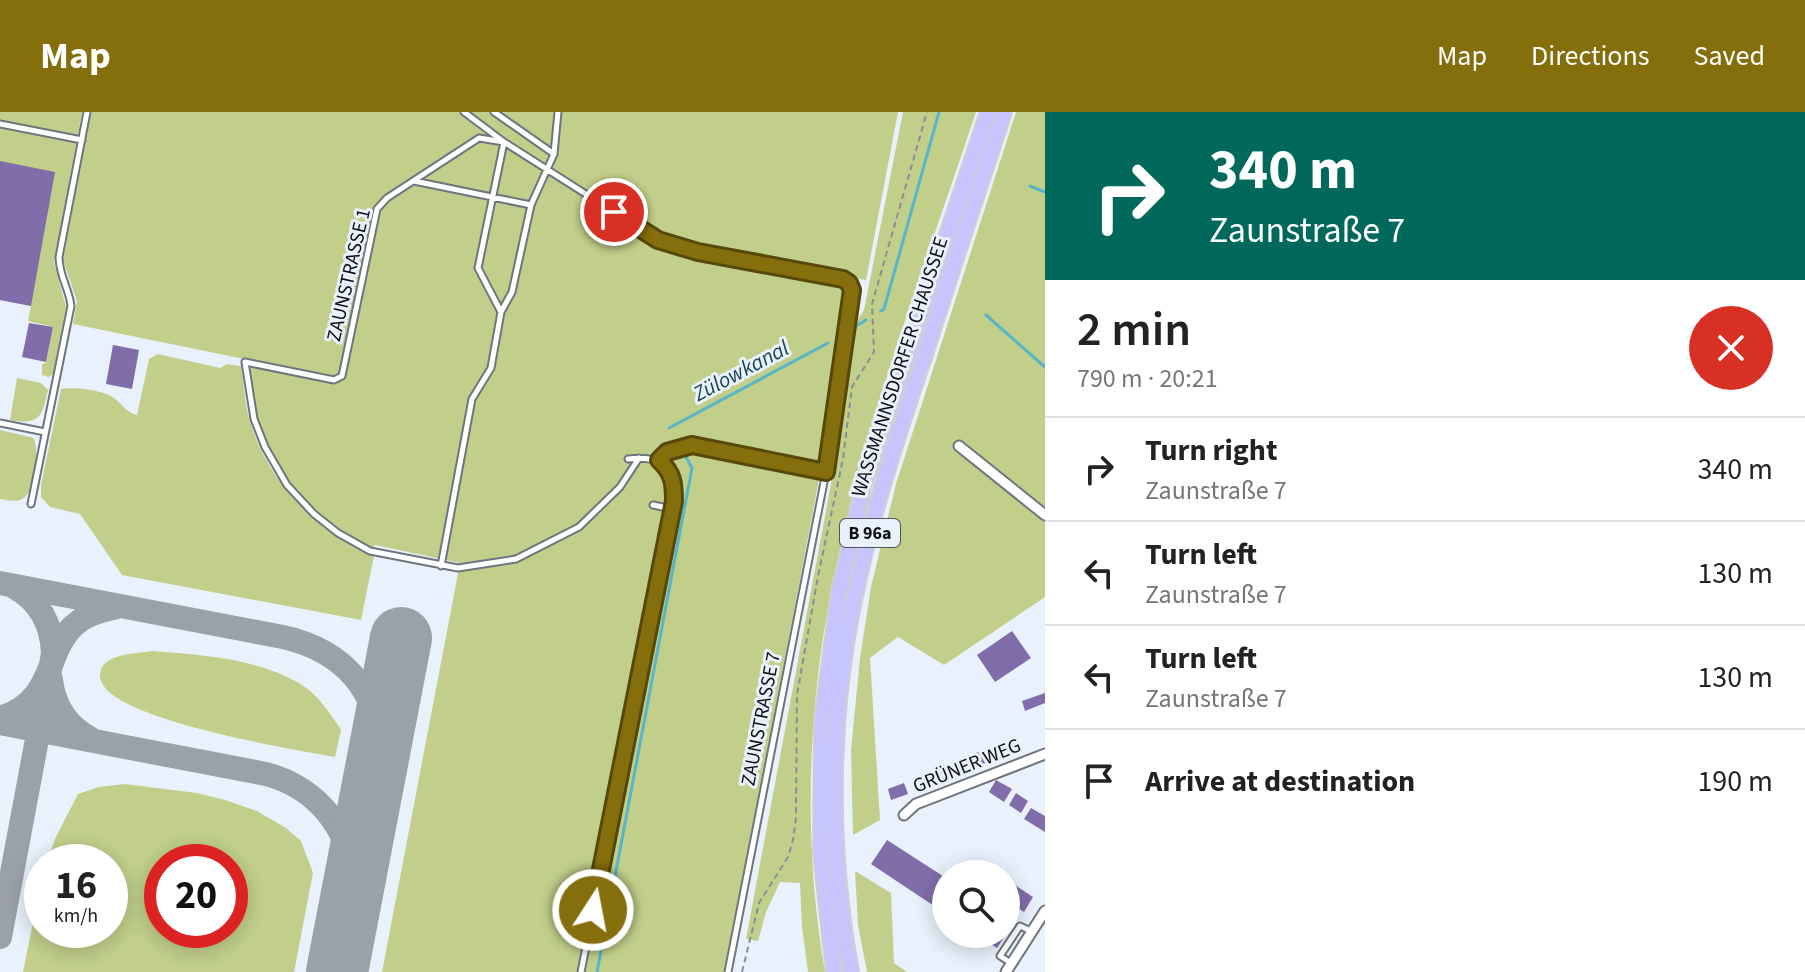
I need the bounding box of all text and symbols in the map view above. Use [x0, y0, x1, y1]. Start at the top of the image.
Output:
text: Map [40, 29, 111, 83]
text: Map [1437, 36, 1487, 76]
text: Directions [1531, 36, 1650, 76]
text: Saved [1694, 36, 1765, 76]
text: 340 m [1209, 131, 1357, 210]
icon: right [1077, 144, 1181, 248]
pin [580, 178, 648, 246]
icon: arrive [592, 190, 636, 234]
text: Zaunstraße 7 [1209, 205, 1405, 256]
street label: ZAUNSTRASSE 1 [320, 206, 378, 344]
street label: WASSMANNSDORFER CHAUSSEE [845, 233, 955, 501]
text: 2 min [1077, 296, 1191, 364]
button: close [1689, 306, 1773, 390]
water label: Zülowkanal [686, 332, 795, 410]
text: 790 m · 20:21 [1077, 360, 1218, 397]
text: Turn right [1145, 429, 1277, 472]
icon: right [1077, 447, 1121, 491]
text: 340 m [1697, 448, 1773, 491]
text: Zaunstraße 7 [1145, 472, 1287, 509]
road number: B 96a [840, 519, 900, 547]
text: Turn left [1145, 533, 1257, 576]
icon: left [1077, 551, 1121, 595]
text: 130 m [1697, 552, 1773, 595]
text: Zaunstraße 7 [1145, 576, 1287, 613]
text: Turn left [1145, 637, 1257, 680]
street label: ZAUNSTRASSE 7 [734, 650, 788, 788]
icon: left [1077, 655, 1121, 699]
text: 130 m [1697, 656, 1773, 699]
text: Zaunstraße 7 [1145, 680, 1287, 717]
street label: GRÜNER WEG [909, 732, 1025, 800]
icon: arrive [1077, 759, 1121, 803]
text: Arrive at destination [1145, 760, 1415, 803]
text: 190 m [1697, 760, 1773, 803]
speed limit sign: 20 [144, 844, 248, 948]
text: 16 [55, 857, 97, 914]
map controls [932, 860, 1020, 948]
button: search [932, 860, 1020, 948]
position arrow [551, 868, 635, 952]
text: km/h [54, 902, 98, 930]

